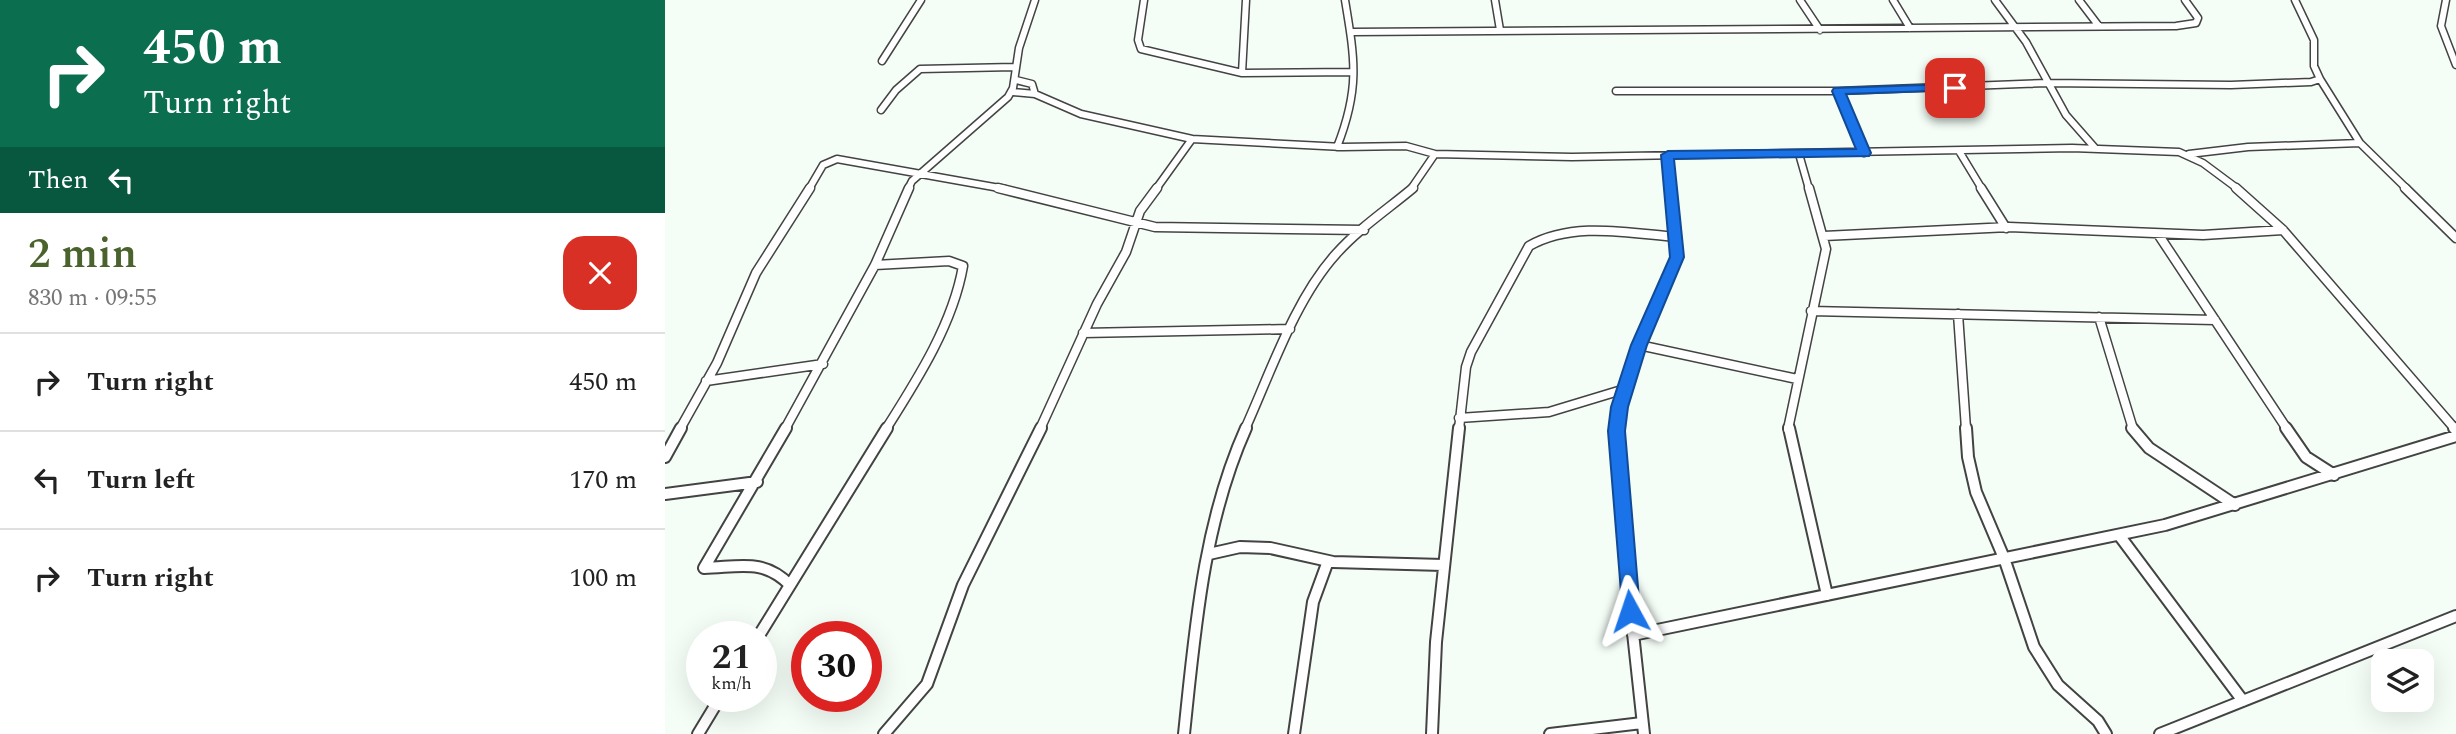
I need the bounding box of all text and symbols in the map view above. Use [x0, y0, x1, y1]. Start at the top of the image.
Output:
text: 450 m [143, 11, 282, 86]
icon: right [28, 28, 119, 119]
pin [1925, 58, 1985, 118]
icon: arrive [1936, 69, 1974, 107]
text: Turn right [143, 79, 291, 128]
text: Then [28, 160, 88, 200]
icon: left [102, 161, 140, 199]
text: 2 min [28, 223, 137, 286]
button: close [563, 236, 637, 310]
text: 830 m · 09:55 [28, 281, 157, 316]
text: Turn right [87, 362, 214, 402]
text: 450 m [569, 362, 637, 402]
icon: right [28, 363, 66, 401]
text: Turn left [87, 460, 195, 500]
text: 170 m [569, 460, 637, 500]
icon: left [28, 461, 66, 499]
text: Turn right [87, 558, 214, 598]
text: 100 m [569, 558, 637, 598]
icon: right [28, 559, 66, 597]
position arrow [1593, 574, 1667, 648]
speed limit sign: 30 [791, 621, 882, 712]
text: 21 [712, 631, 751, 684]
map controls [2371, 649, 2434, 712]
button: layers [2371, 649, 2434, 712]
text: km/h [711, 670, 752, 697]

